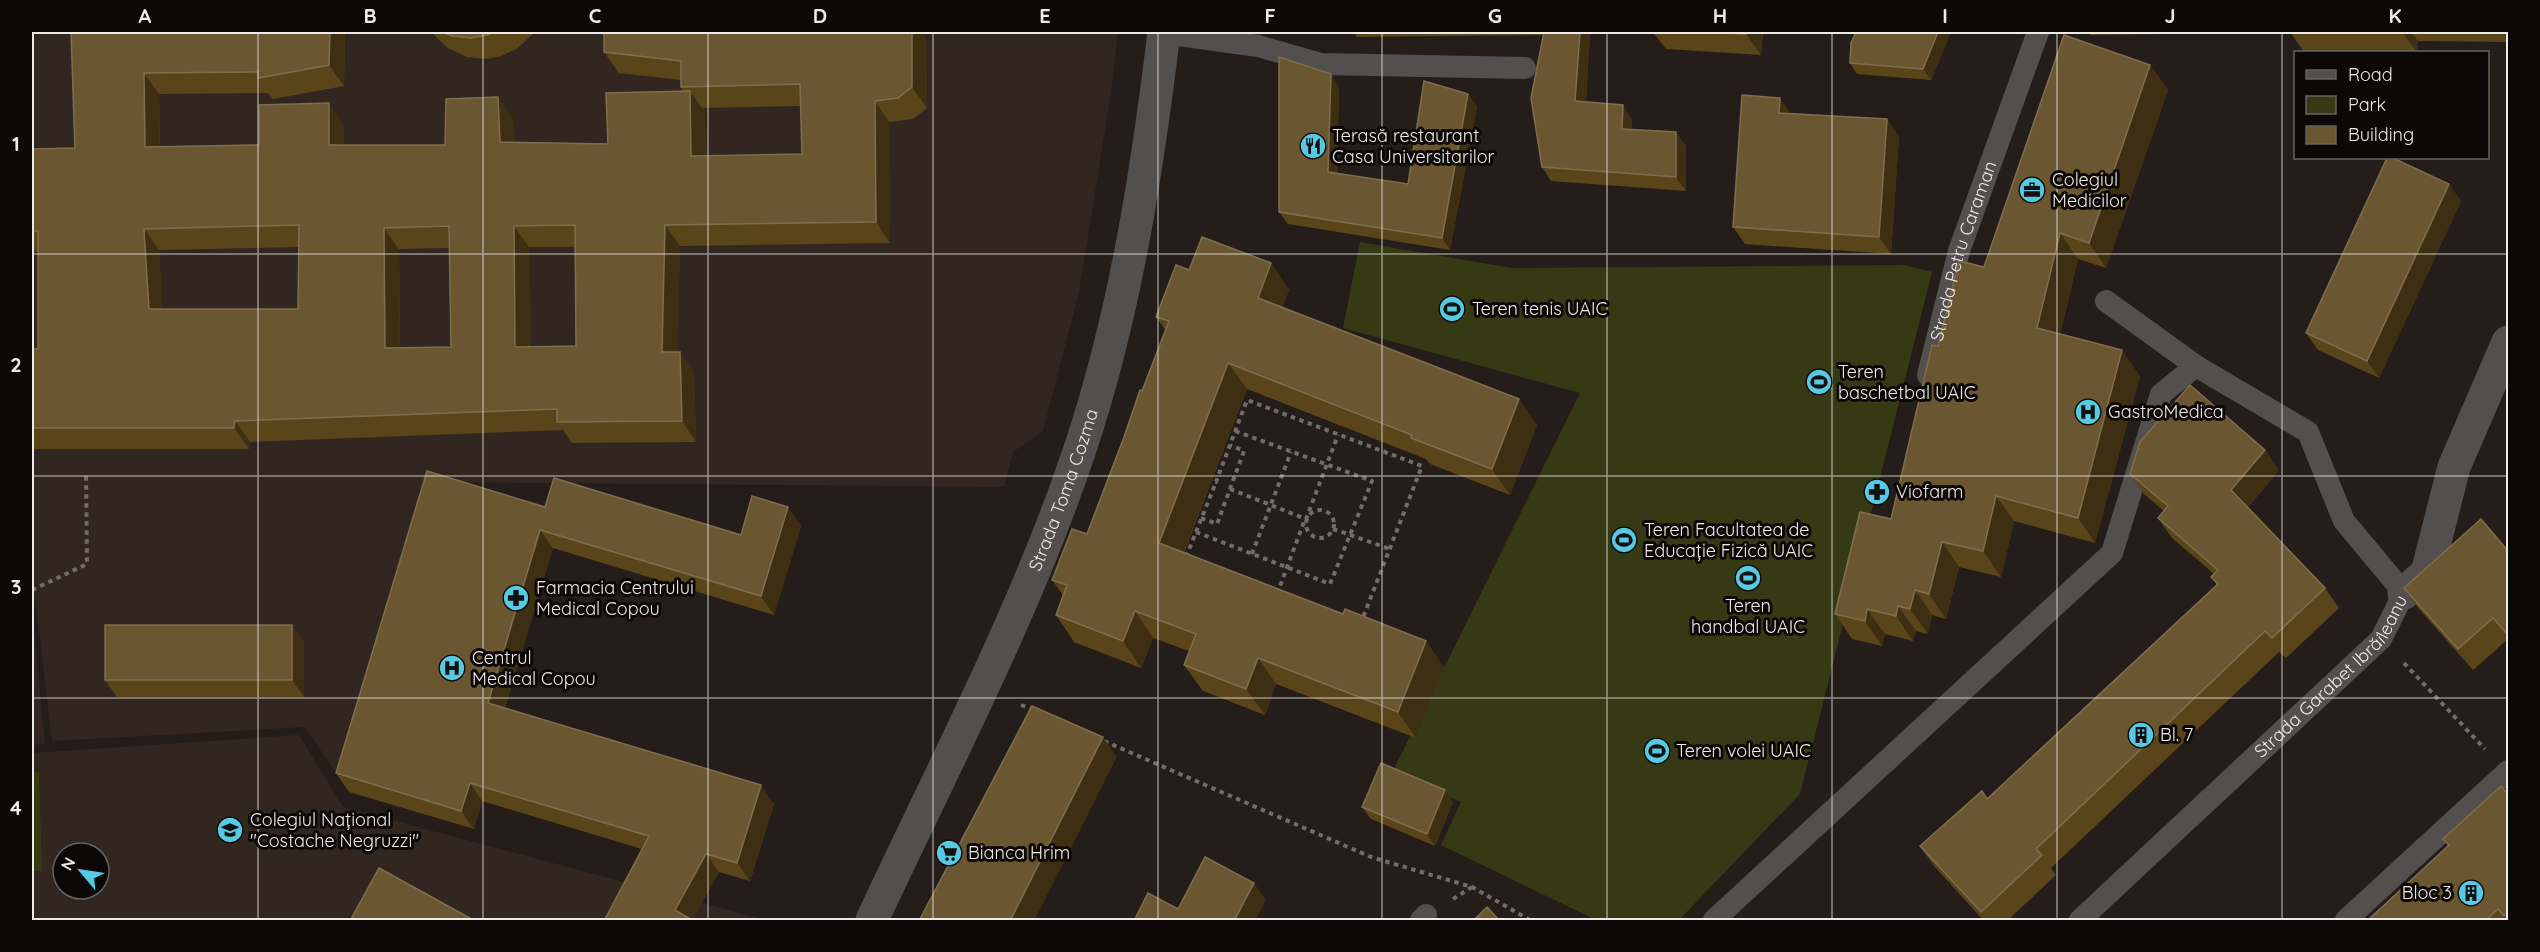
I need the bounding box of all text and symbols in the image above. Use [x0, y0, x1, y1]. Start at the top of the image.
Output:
text: A [139, 3, 152, 28]
text: B [363, 3, 377, 28]
text: C [589, 3, 602, 28]
text: D [813, 3, 827, 28]
text: E [1039, 3, 1051, 28]
text: F [1264, 3, 1276, 28]
text: G [1488, 3, 1502, 28]
text: H [1713, 3, 1727, 28]
text: I [1942, 3, 1948, 28]
text: J [2164, 3, 2176, 28]
text: K [2388, 3, 2402, 28]
legend [2294, 51, 2489, 159]
text: Road [2348, 63, 2393, 86]
text: Park [2348, 93, 2386, 116]
text: Building [2348, 123, 2414, 146]
place label: Terasă restaurant Casa Universitarilor [1332, 124, 1495, 168]
text: 1 [12, 131, 20, 156]
restaurant icon: Terasă restaurant Casa Universitarilor [1298, 131, 1328, 161]
street label: Strada Petru Caraman [1925, 158, 2002, 344]
place label: Colegiul Medicilor [2052, 168, 2127, 212]
office icon: Colegiul Medicilor [2017, 175, 2047, 205]
sports icon: Teren tenis UAIC [1437, 294, 1467, 324]
place label: Teren tenis UAIC [1472, 297, 1607, 320]
text: 2 [10, 352, 22, 377]
place label: Teren baschetbal UAIC [1838, 360, 1976, 404]
sports icon: Teren baschetbal UAIC [1804, 367, 1834, 397]
hospital icon: GastroMedica [2073, 397, 2103, 427]
place label: GastroMedica [2108, 400, 2224, 423]
street label: Strada Toma Cozma [1023, 406, 1103, 575]
pharmacy icon: Viofarm [1862, 477, 1892, 507]
place label: Viofarm [1896, 480, 1963, 503]
place label: Teren Facultatea de Educație Fizică UAIC [1644, 518, 1813, 562]
sports icon: Teren Facultatea de Educație Fizică UAIC [1609, 525, 1639, 555]
sports icon: Teren handbal UAIC [1733, 563, 1763, 593]
text: 3 [11, 574, 21, 599]
place label: Farmacia Centrului Medical Copou [536, 576, 694, 620]
pharmacy icon: Farmacia Centrului Medical Copou [501, 583, 531, 613]
street label: Strada Garabet Ibrăileanu [2249, 591, 2412, 762]
place label: Teren handbal UAIC [1691, 594, 1805, 638]
place label: Centrul Medical Copou [472, 646, 596, 690]
hospital icon: Centrul Medical Copou [437, 653, 467, 683]
building icon: Bl. 7 [2126, 720, 2156, 750]
place label: Bl. 7 [2160, 723, 2193, 746]
sports icon: Teren volei UAIC [1642, 736, 1672, 766]
place label: Teren volei UAIC [1676, 739, 1811, 762]
text: 4 [10, 795, 22, 820]
place label: Colegiul Național "Costache Negruzzi" [250, 808, 419, 852]
school or university icon: Colegiul Național "Costache Negruzzi" [215, 815, 245, 845]
supermarket icon: Bianca Hrim [934, 838, 964, 868]
north arrow [51, 841, 111, 901]
place label: Bianca Hrim [968, 841, 1070, 864]
text: N [56, 854, 79, 874]
building icon: Bloc 3 [2456, 878, 2486, 908]
place label: Bloc 3 [2402, 881, 2452, 904]

